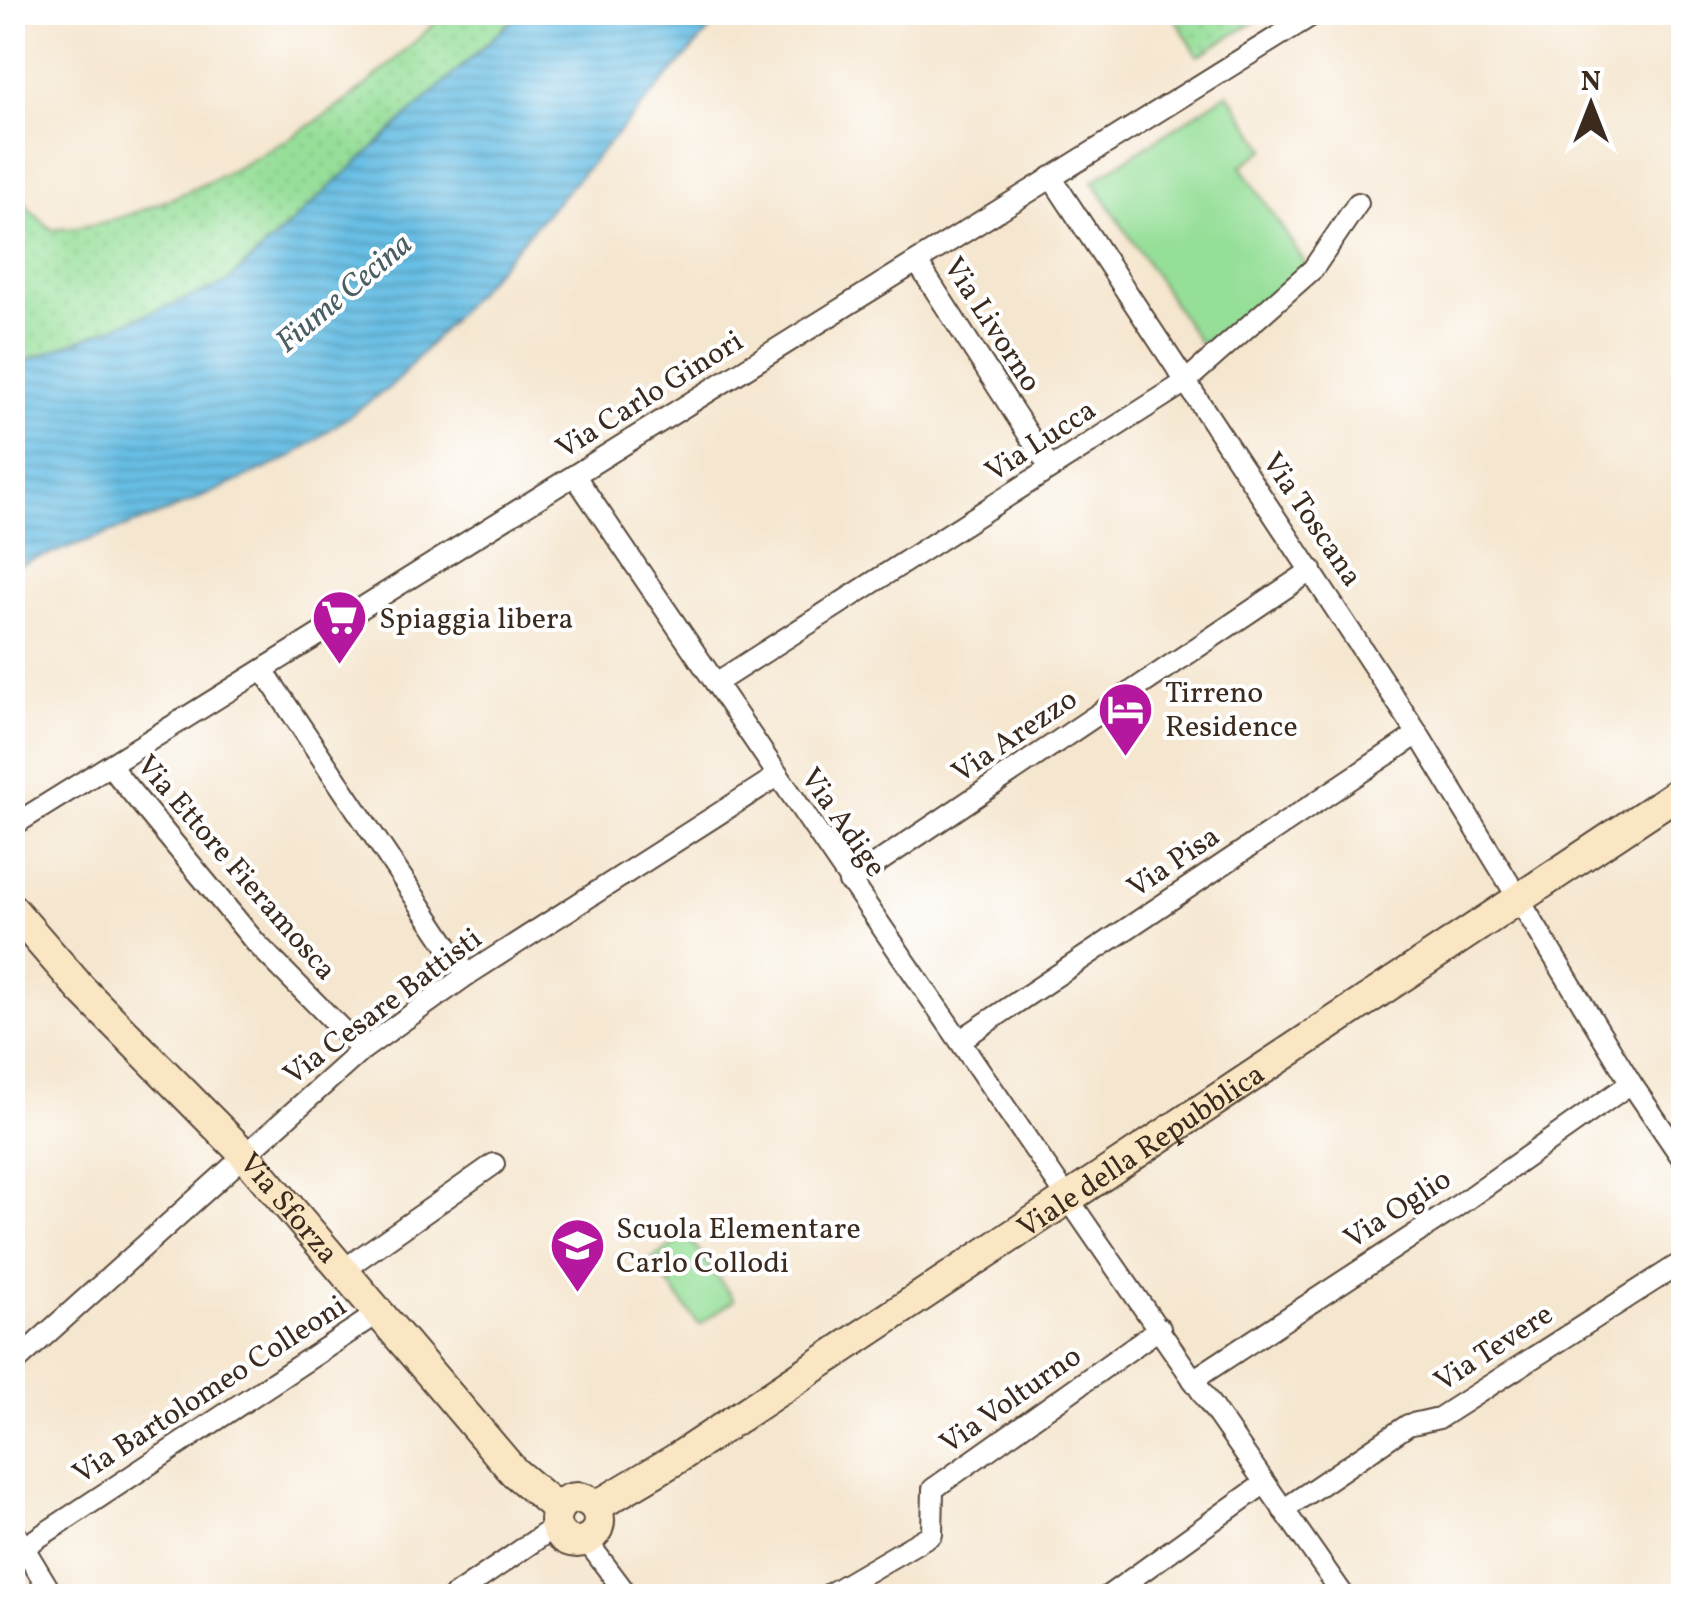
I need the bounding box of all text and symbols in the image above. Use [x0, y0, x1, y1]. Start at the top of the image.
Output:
north arrow [1541, 55, 1641, 155]
text: N [1581, 63, 1601, 102]
water label: Fiume Cecina [267, 224, 423, 365]
street label: Via Livorno [932, 250, 1051, 401]
street label: Via Carlo Ginori [548, 321, 752, 470]
street label: Via Lucca [977, 390, 1105, 493]
street label: Via Toscana [1251, 445, 1372, 596]
supermarket icon: Spiaggia libera [310, 588, 370, 667]
place label: Spiaggia libera [379, 599, 574, 641]
place label: Tirreno Residence [1165, 673, 1298, 749]
street label: Via Arezzo [944, 679, 1086, 794]
hotel icon: Tirreno Residence [1096, 679, 1156, 758]
street label: Via Ettore Fieramosca [126, 746, 345, 990]
street label: Via Adige [789, 760, 895, 886]
street label: Via Pisa [1120, 816, 1229, 909]
street label: Via Cesare Battisti [275, 919, 491, 1096]
street label: Viale della Repubblica [1010, 1054, 1274, 1249]
street label: Via Sforza [228, 1144, 348, 1274]
street label: Via Oglio [1336, 1159, 1460, 1260]
place label: Scuola Elementare Carlo Collodi [616, 1209, 861, 1285]
school or university icon: Scuola Elementare Carlo Collodi [547, 1215, 607, 1294]
street label: Via Bartolomeo Colleoni [65, 1286, 355, 1495]
street label: Via Tevere [1426, 1295, 1562, 1403]
street label: Via Volturno [932, 1336, 1091, 1465]

